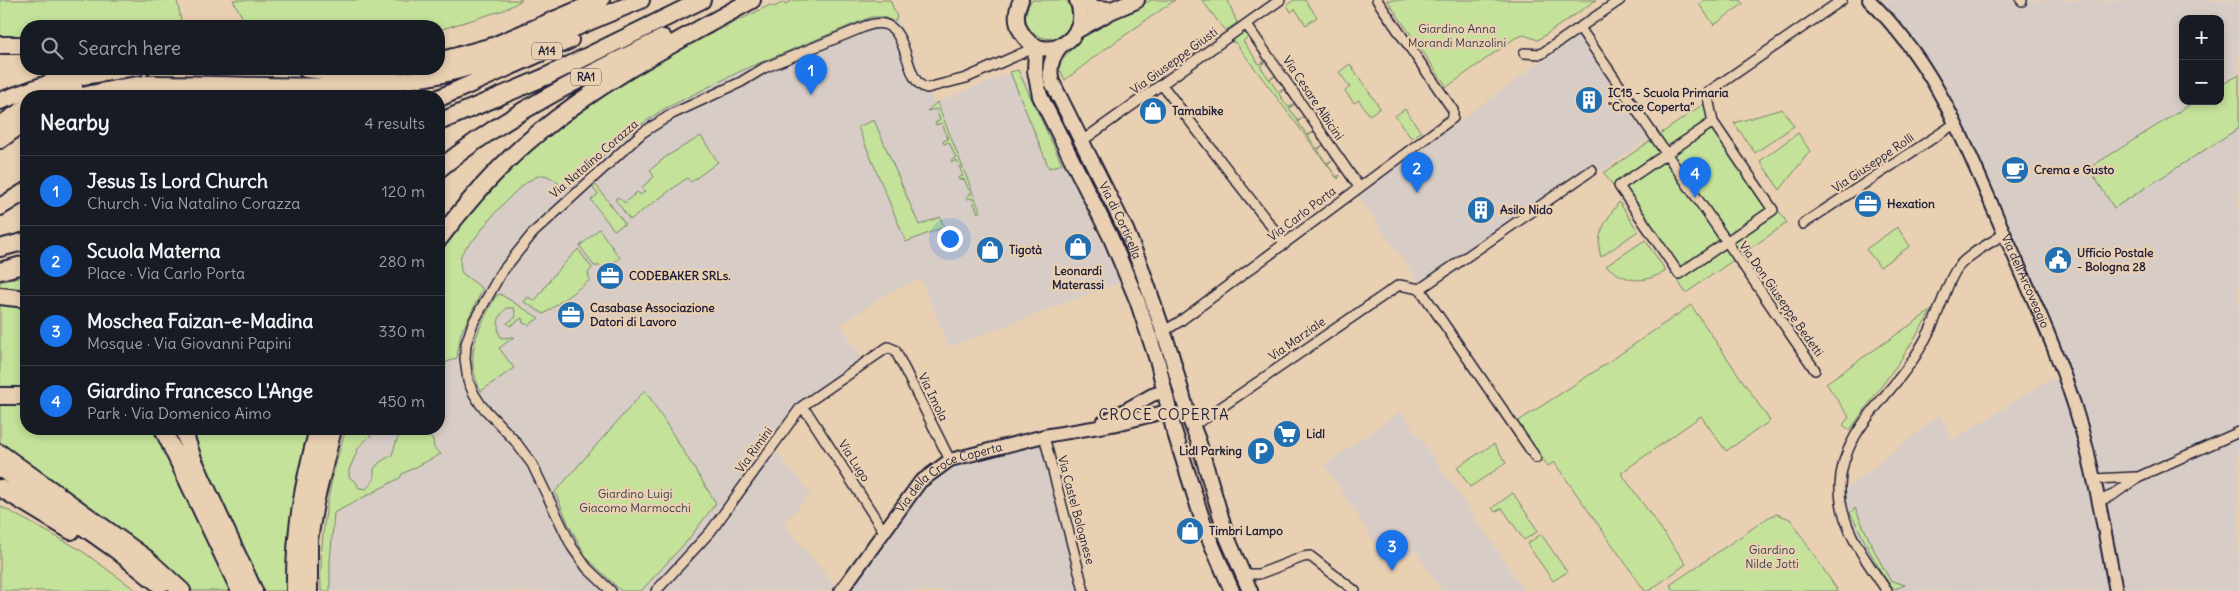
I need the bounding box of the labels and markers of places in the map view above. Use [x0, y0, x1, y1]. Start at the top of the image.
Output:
pin: 1 [795, 54, 827, 95]
building icon: IC15 - Scuola Primaria "Croce Coperta" [1574, 85, 1604, 115]
place label: IC15 - Scuola Primaria "Croce Coperta" [1608, 85, 1729, 115]
shop icon: Tamabike [1138, 96, 1168, 126]
place label: Tamabike [1172, 103, 1224, 118]
pin: 2 [1401, 152, 1433, 193]
cafe icon: Crema e Gusto [2000, 155, 2030, 185]
pin: 4 [1679, 157, 1711, 198]
place label: Crema e Gusto [2034, 162, 2115, 177]
office icon: Hexation [1853, 189, 1883, 219]
building icon: Asilo Nido [1466, 195, 1496, 225]
place label: Hexation [1887, 196, 1935, 211]
place label: Asilo Nido [1500, 202, 1553, 217]
shop icon: Leonardi Materassi [1063, 232, 1093, 262]
shop icon: Tigotà [975, 235, 1005, 265]
place label: Tigotà [1009, 242, 1042, 258]
public building icon: Ufficio Postale - Bologna 28 [2043, 245, 2073, 275]
place label: Ufficio Postale - Bologna 28 [2077, 245, 2154, 275]
office icon: CODEBAKER SRLs. [595, 261, 625, 291]
place label: Leonardi Materassi [1052, 263, 1104, 292]
place label: CODEBAKER SRLs. [629, 268, 731, 283]
office icon: Casabase Associazione Datori di Lavoro [556, 300, 586, 330]
place label: Casabase Associazione Datori di Lavoro [590, 300, 715, 329]
supermarket icon: Lidl [1272, 419, 1302, 449]
place label: Lidl [1306, 426, 1325, 441]
parking icon: Lidl Parking [1246, 436, 1276, 466]
place label: Lidl Parking [1179, 443, 1242, 459]
shop icon: Timbri Lampo [1175, 516, 1205, 546]
place label: Timbri Lampo [1209, 523, 1283, 539]
pin: 3 [1376, 530, 1408, 571]

